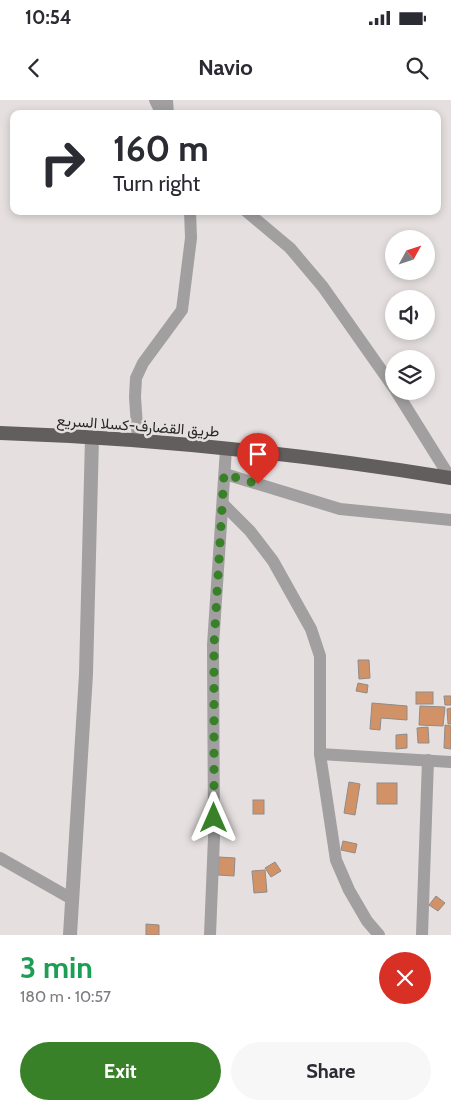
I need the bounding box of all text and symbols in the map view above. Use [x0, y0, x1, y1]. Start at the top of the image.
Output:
text: 10:54 [25, 6, 72, 29]
icon: back [20, 54, 48, 82]
text: Navio [198, 54, 253, 81]
icon: search [403, 54, 431, 82]
text: 160 m [113, 127, 209, 170]
icon: right [30, 130, 95, 195]
text: Turn right [113, 170, 200, 197]
north arrow [385, 230, 435, 280]
map controls [385, 230, 435, 400]
button: sound [385, 290, 435, 340]
button: layers [385, 350, 435, 400]
street label: طريق القضارف-كسلا السريع [56, 411, 220, 443]
pin [237, 433, 279, 484]
icon: arrive [244, 440, 272, 468]
position arrow [187, 791, 239, 843]
text: 3 min [20, 949, 93, 986]
button: close [379, 952, 431, 1004]
text: 180 m · 10:57 [20, 987, 111, 1006]
button: Exit [20, 1042, 221, 1100]
button: Share [231, 1042, 431, 1100]

